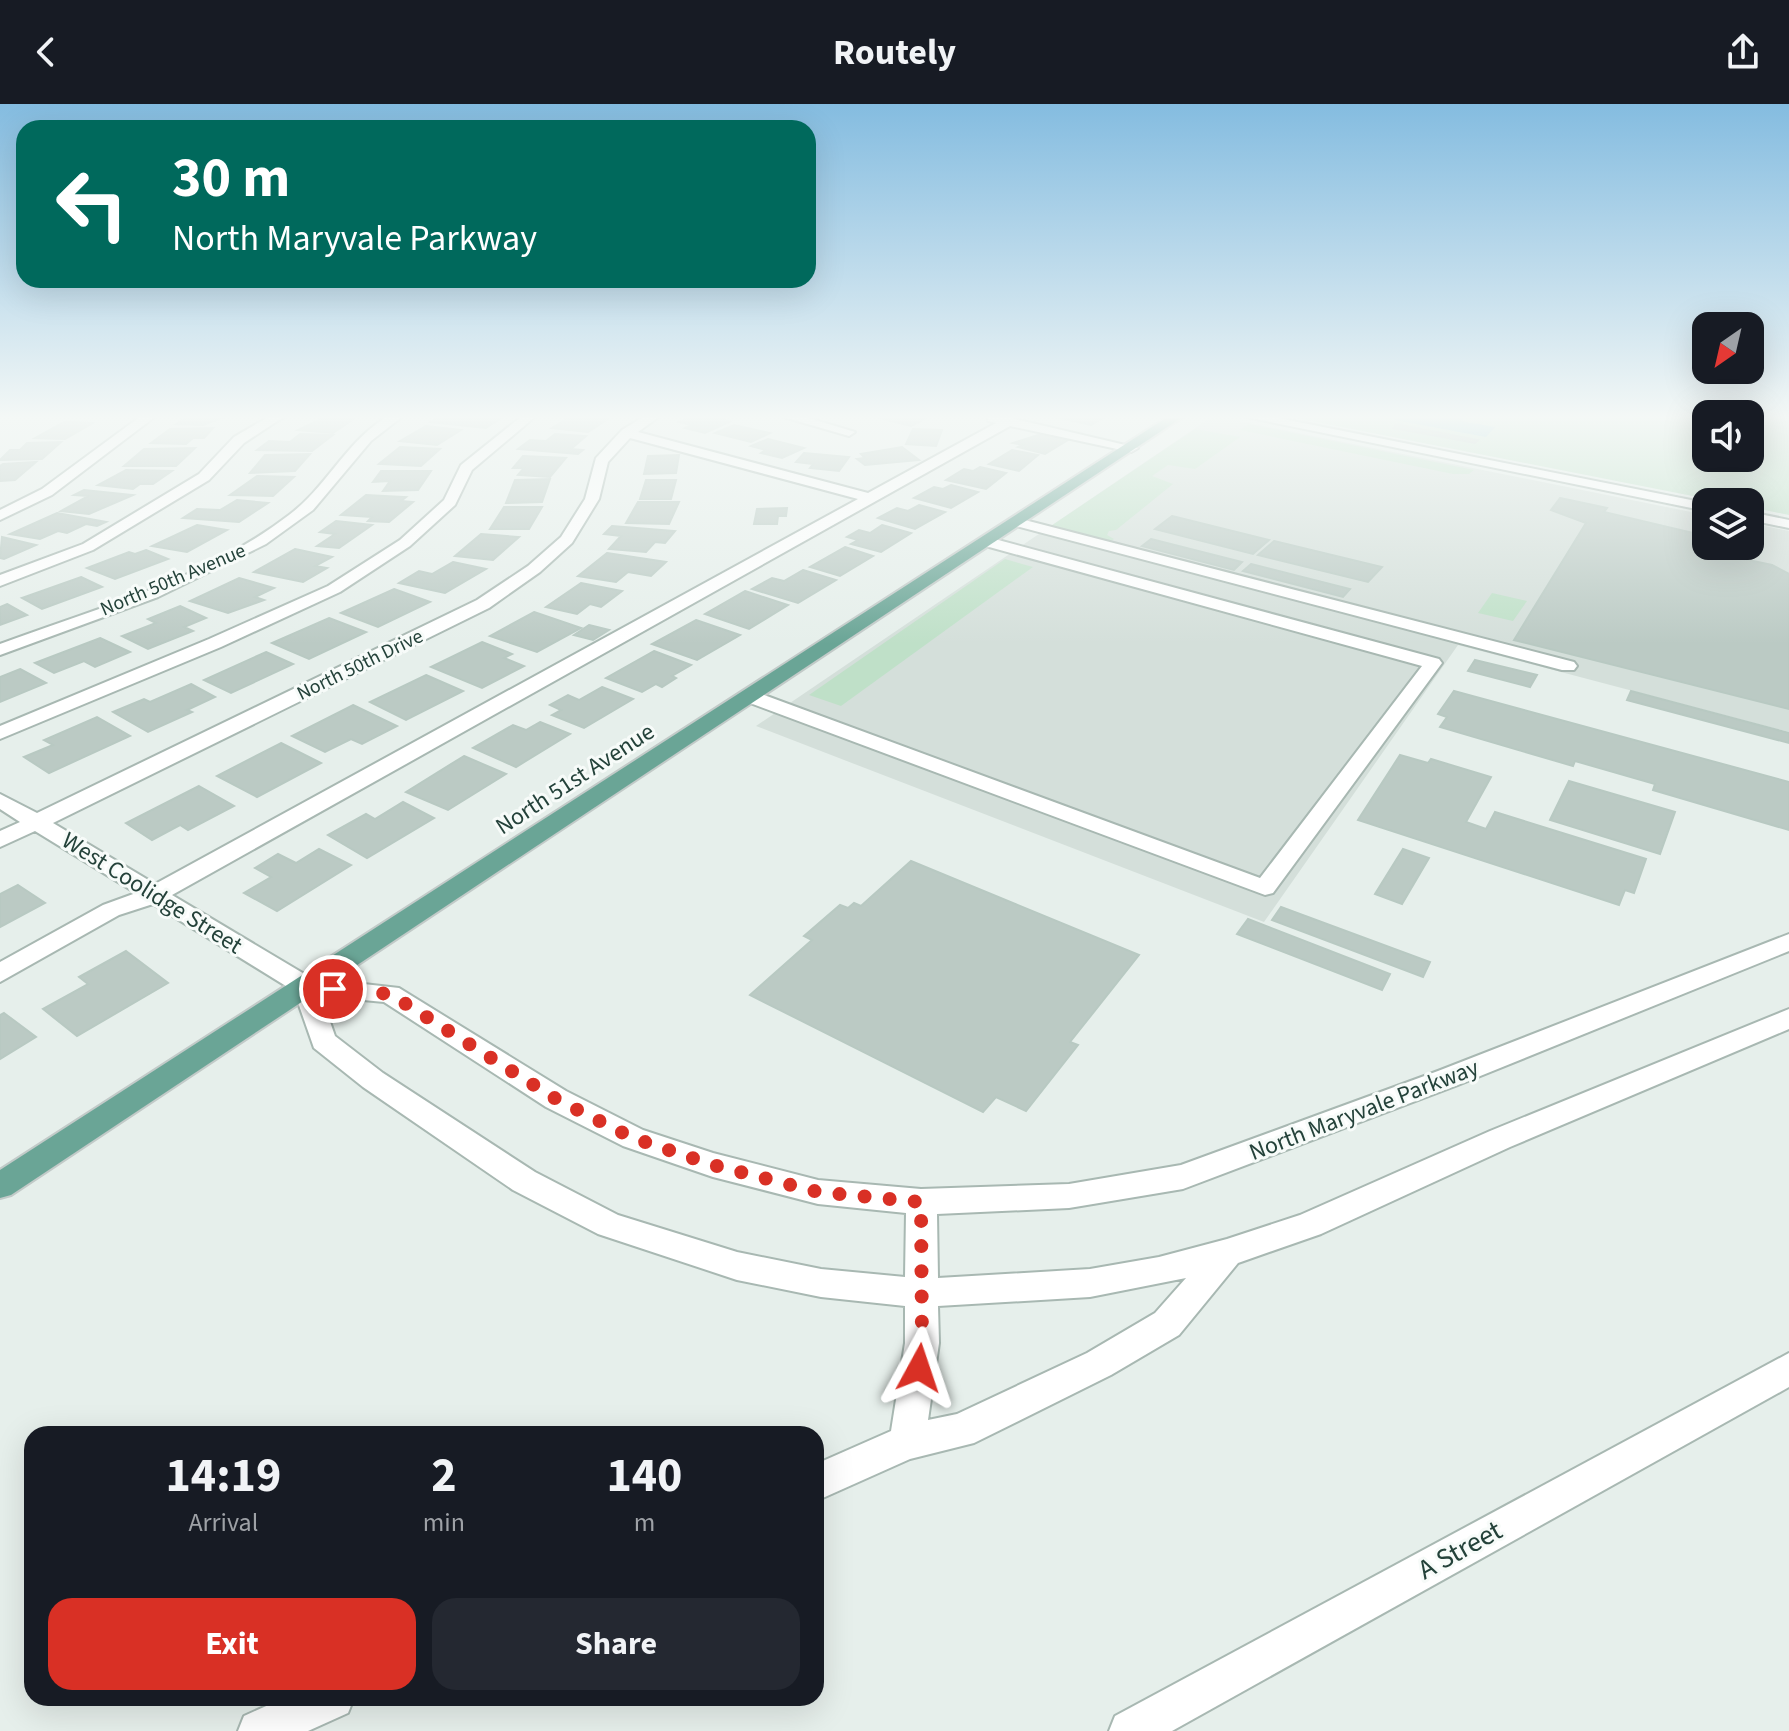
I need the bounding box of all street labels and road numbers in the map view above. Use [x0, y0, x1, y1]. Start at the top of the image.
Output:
street label: North 50th Avenue [96, 537, 250, 623]
street label: North 50th Drive [292, 622, 428, 708]
street label: North 51st Avenue [489, 714, 661, 844]
street label: West Coolidge Street [55, 823, 249, 963]
street label: North Maryvale Parkway [1244, 1050, 1484, 1170]
street label: A Street [1411, 1510, 1510, 1590]

